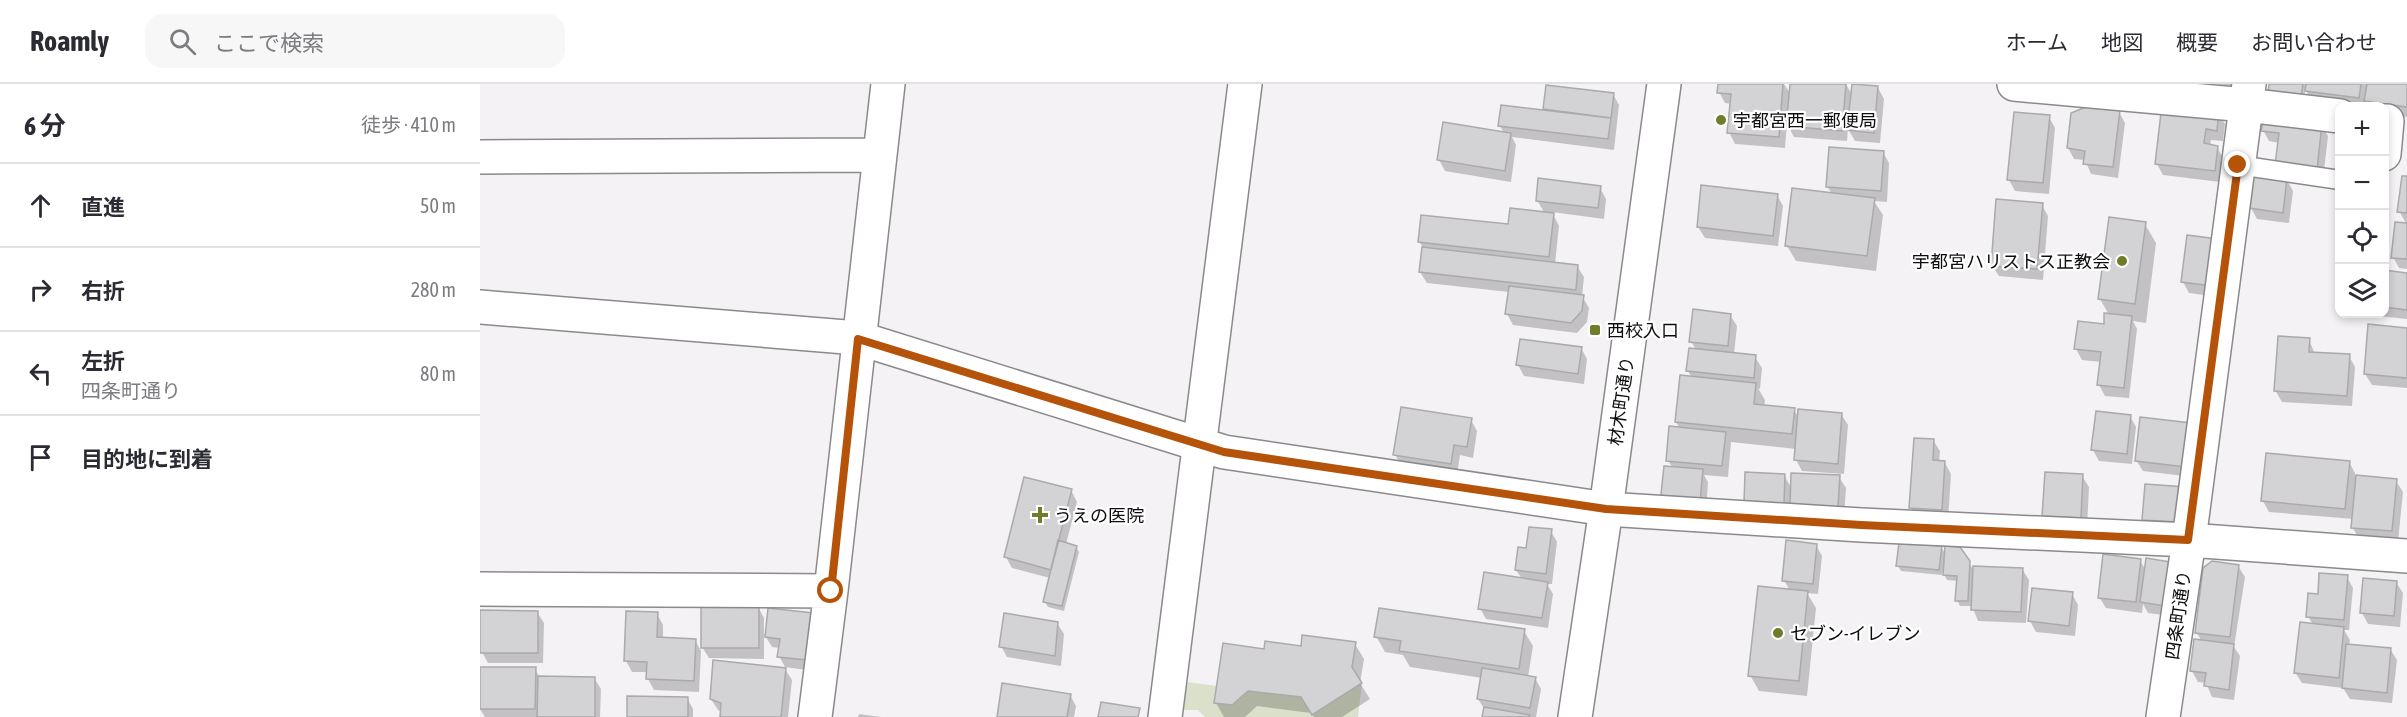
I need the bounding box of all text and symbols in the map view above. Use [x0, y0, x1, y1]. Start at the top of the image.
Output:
search box [145, 14, 565, 68]
text: Roamly [30, 25, 109, 57]
icon: search [166, 25, 199, 58]
text: ここで検索 [214, 30, 324, 56]
text: ホーム [2006, 30, 2068, 54]
text: 地図 [2101, 30, 2143, 54]
text: 概要 [2176, 30, 2218, 54]
text: お問い合わせ [2251, 30, 2377, 54]
map controls [2335, 102, 2389, 318]
button: + [2335, 102, 2389, 156]
place label: 宇都宮西一郵便局 [1733, 110, 1877, 131]
text: 6 分 [24, 111, 66, 141]
text: 徒歩 · 410 m [361, 113, 456, 136]
marker: 宇都宮西一郵便局 [1714, 113, 1728, 127]
route end [2224, 151, 2250, 177]
button: − [2335, 156, 2389, 210]
icon: ahead [24, 189, 57, 222]
text: 直進 [81, 194, 125, 220]
text: 50 m [420, 194, 456, 217]
button: locate [2335, 210, 2389, 264]
place label: 宇都宮ハリストス正教会 [1912, 251, 2110, 272]
marker: 宇都宮ハリストス正教会 [2115, 254, 2129, 268]
button: layers [2335, 264, 2389, 318]
icon: right [24, 273, 57, 306]
text: 右折 [81, 278, 125, 304]
text: 280 m [411, 278, 456, 301]
place label: 西校入口 [1607, 320, 1679, 341]
marker: 西校入口 [1588, 323, 1602, 337]
text: 左折 [81, 348, 125, 374]
street label: 材木町通り [1604, 355, 1638, 447]
icon: left [24, 357, 57, 390]
text: 80 m [420, 362, 456, 385]
text: 四条町通り [81, 379, 181, 402]
icon: arrive [24, 441, 57, 474]
text: 目的地に到着 [81, 446, 213, 472]
place label: うえの医院 [1054, 505, 1144, 526]
marker: うえの医院 [1031, 506, 1049, 524]
street label: 四条町通り [2161, 569, 2195, 661]
route start [817, 577, 843, 603]
place label: セブン-イレブン [1790, 623, 1921, 644]
marker: セブン-イレブン [1771, 626, 1785, 640]

